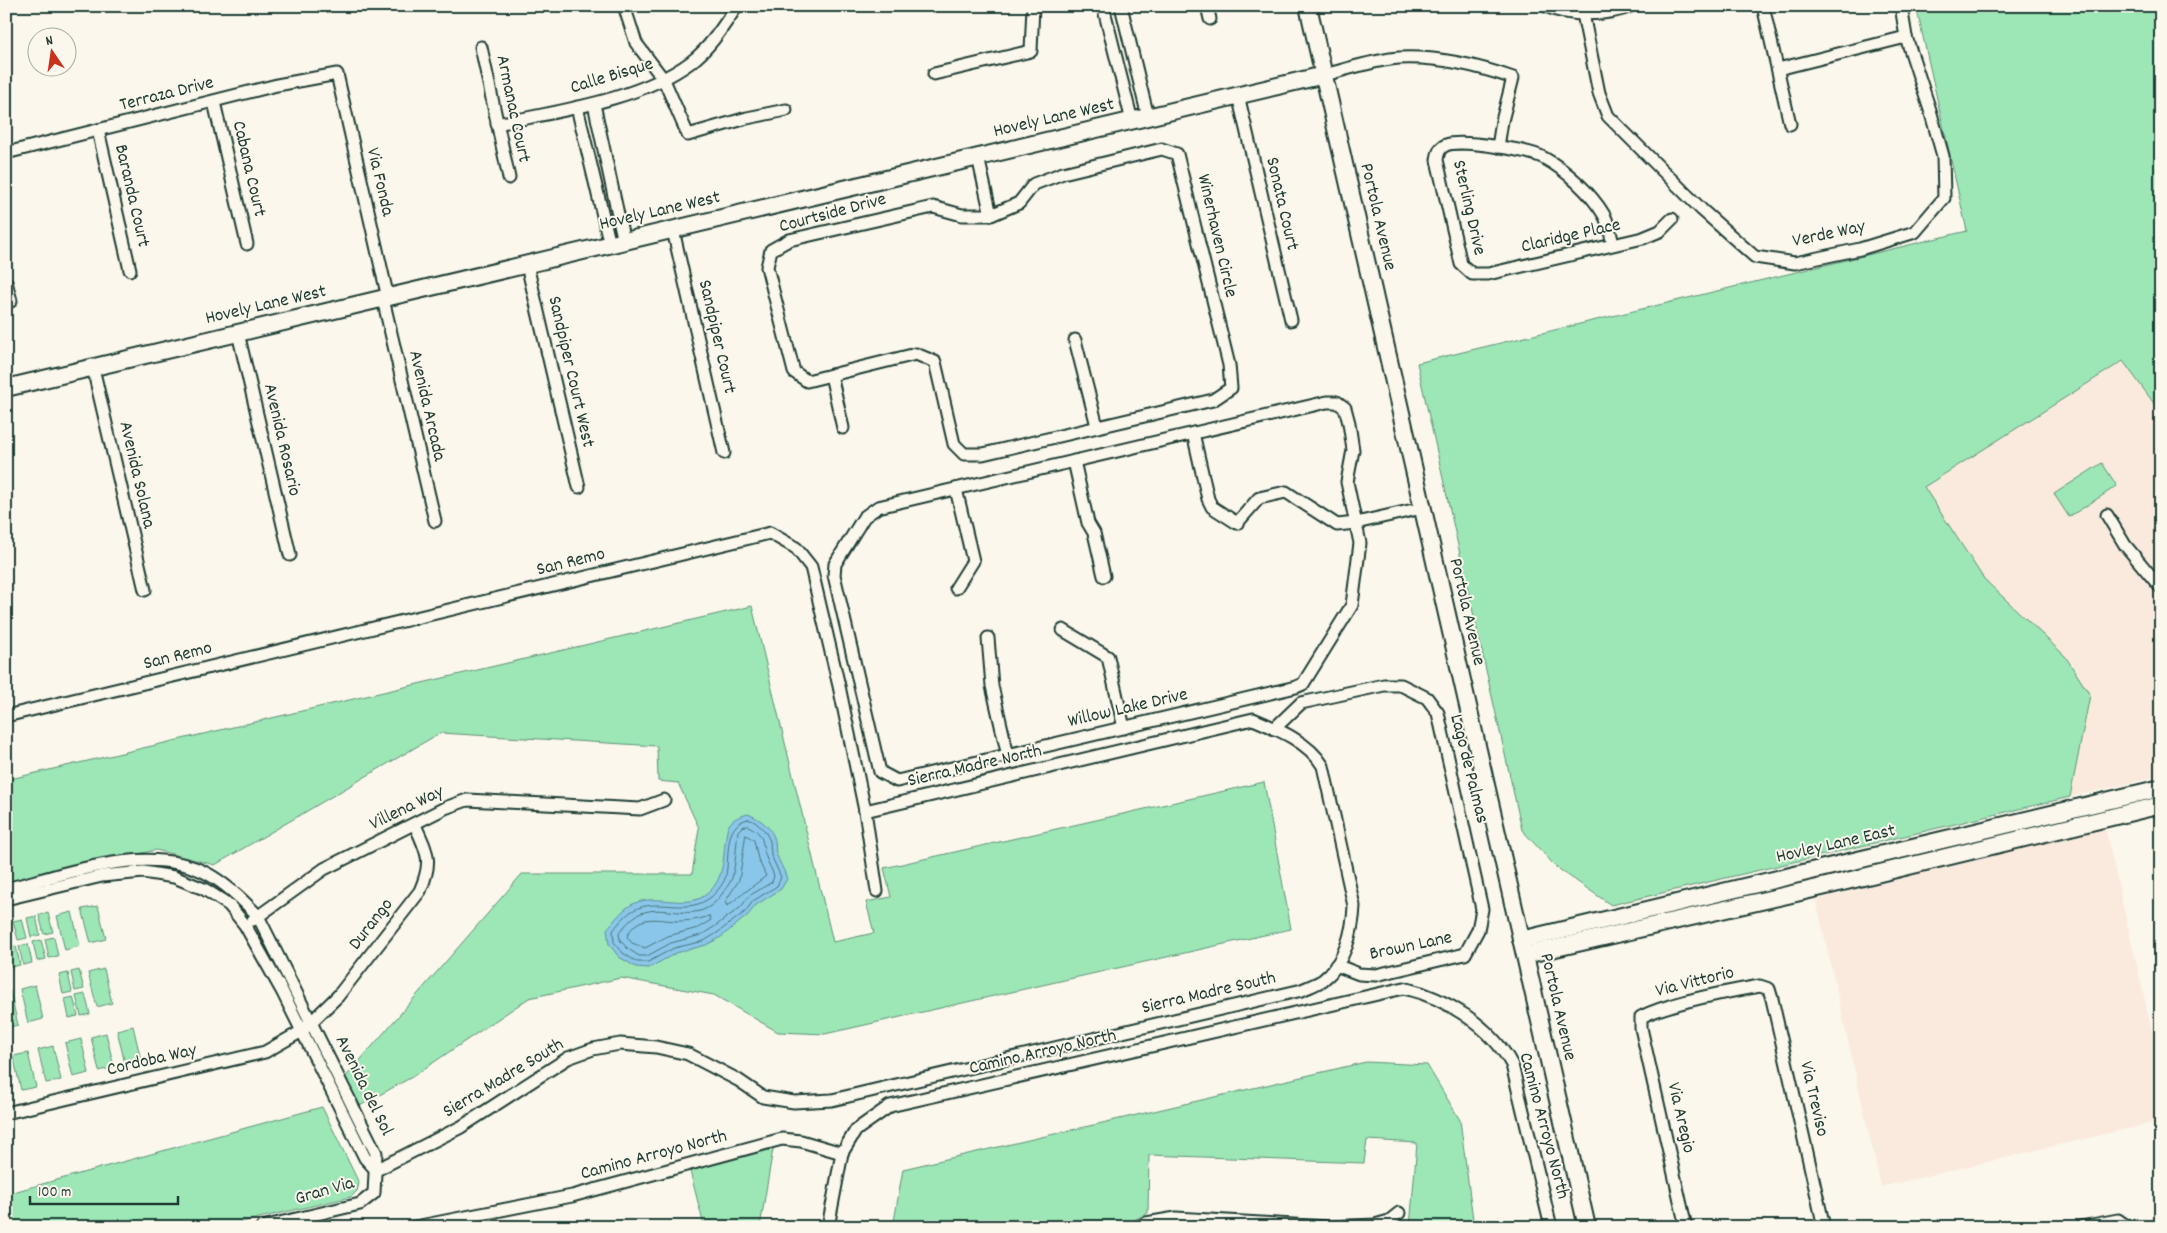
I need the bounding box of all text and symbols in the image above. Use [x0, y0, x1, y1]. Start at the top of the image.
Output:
north arrow [28, 28, 78, 78]
text: N [44, 31, 55, 52]
street label: Calle Bisque [567, 52, 657, 102]
street label: Armanac Court [487, 53, 537, 165]
street label: Terraza Drive [117, 70, 217, 120]
street label: Hovely Lane West [991, 92, 1117, 146]
street label: Cabana Court [224, 118, 272, 220]
street label: Baranda Court [106, 142, 156, 250]
street label: Via Fonda [358, 145, 400, 220]
street label: Sonata Court [1257, 155, 1305, 253]
street label: Sterling Drive [1444, 158, 1492, 258]
street label: Portola Avenue [1352, 161, 1402, 273]
street label: Winerhaven Circle [1189, 172, 1243, 300]
street label: Hovely Lane West [597, 185, 723, 239]
street label: Courtside Drive [776, 187, 890, 241]
street label: Claridge Place [1519, 212, 1623, 262]
street label: Verde Way [1790, 214, 1868, 256]
street label: Sandpiper Court [690, 278, 742, 396]
street label: Hovely Lane West [203, 279, 329, 333]
street label: Sandpiper Court West [539, 294, 601, 450]
street label: Avenida Arcada [400, 348, 452, 465]
street label: Avenida Rosario [255, 381, 307, 499]
street label: Avenida Solana [111, 419, 162, 532]
street label: San Remo [534, 541, 608, 585]
street label: Portola Avenue [1441, 556, 1491, 668]
street label: San Remo [141, 635, 215, 679]
street label: Willow Lake Drive [1065, 682, 1191, 736]
street label: Lago de Palmas [1441, 712, 1495, 826]
street label: Sierra Madre North [905, 738, 1045, 796]
street label: Villena Way [365, 779, 449, 839]
street label: Hovley Lane East [1774, 818, 1898, 872]
street label: Durango [343, 893, 401, 957]
street label: Brown Lane [1367, 925, 1455, 969]
street label: Portola Avenue [1532, 951, 1582, 1063]
street label: Via Vittorio [1653, 960, 1737, 1006]
street label: Sierra Madre South [1139, 965, 1279, 1023]
street label: Camino Arroyo North [967, 1023, 1119, 1083]
street label: Avenida del Sol [327, 1031, 399, 1141]
street label: Sierra Madre South [438, 1032, 570, 1126]
street label: Cordoba Way [104, 1038, 200, 1084]
street label: Camino Arroyo North [1510, 1050, 1576, 1202]
street label: Via Treviso [1791, 1059, 1835, 1139]
street label: Via Aregio [1659, 1080, 1701, 1156]
street label: Camino Arroyo North [578, 1123, 730, 1189]
street label: Gran Via [292, 1170, 359, 1213]
scale bar [30, 1173, 178, 1205]
text: 100 m [38, 1182, 71, 1204]

